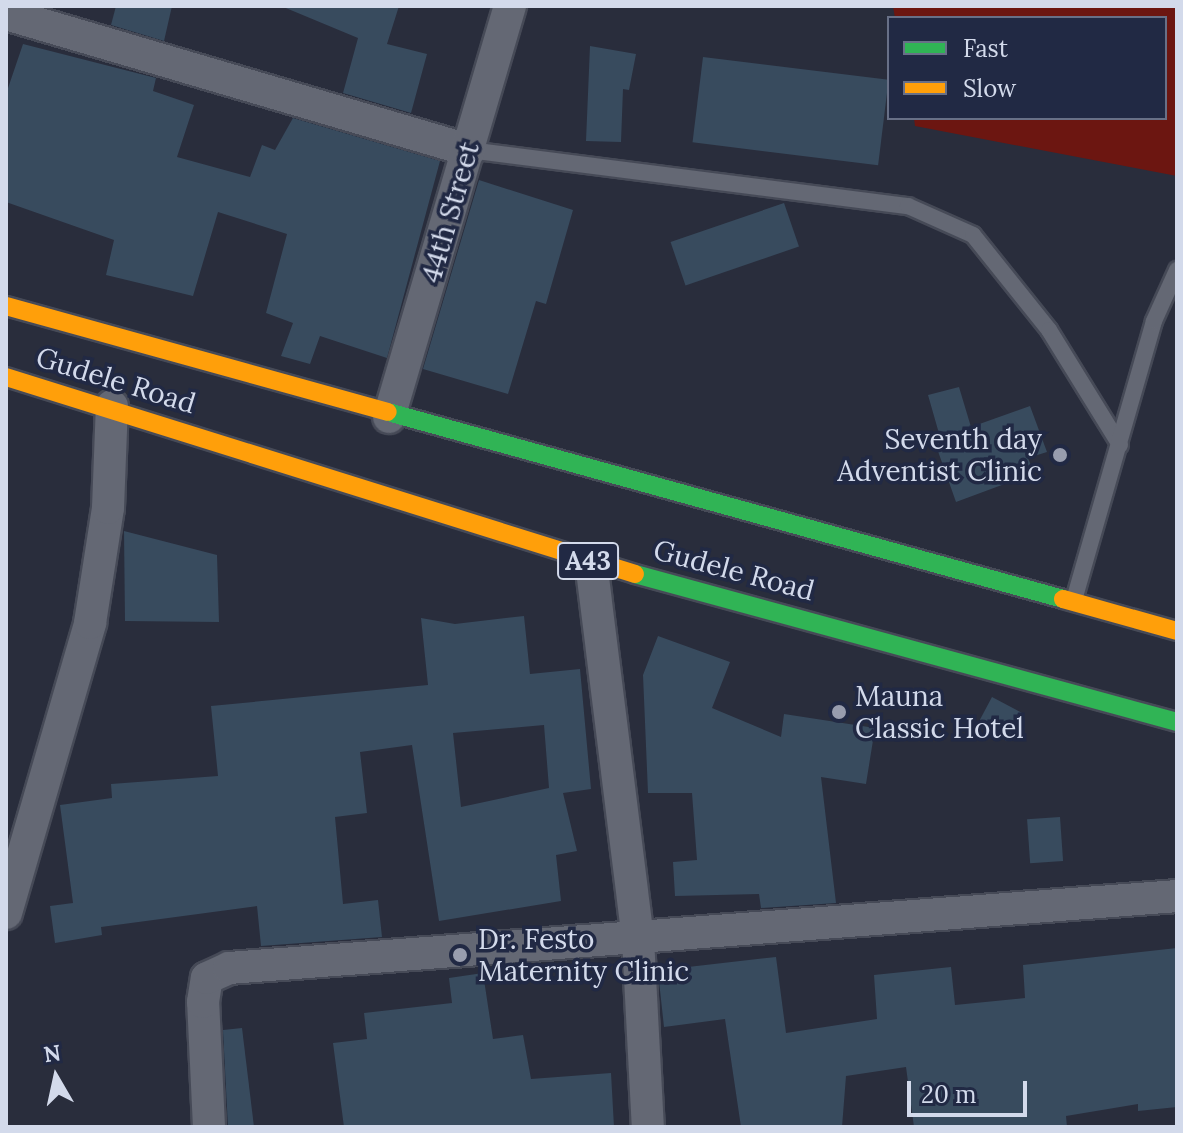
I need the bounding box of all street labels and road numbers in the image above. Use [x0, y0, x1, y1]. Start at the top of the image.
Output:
street label: 44th Street [414, 138, 486, 286]
street label: Gudele Road [32, 340, 200, 420]
street label: Gudele Road [650, 532, 818, 608]
road number: A43 [556, 539, 620, 583]

